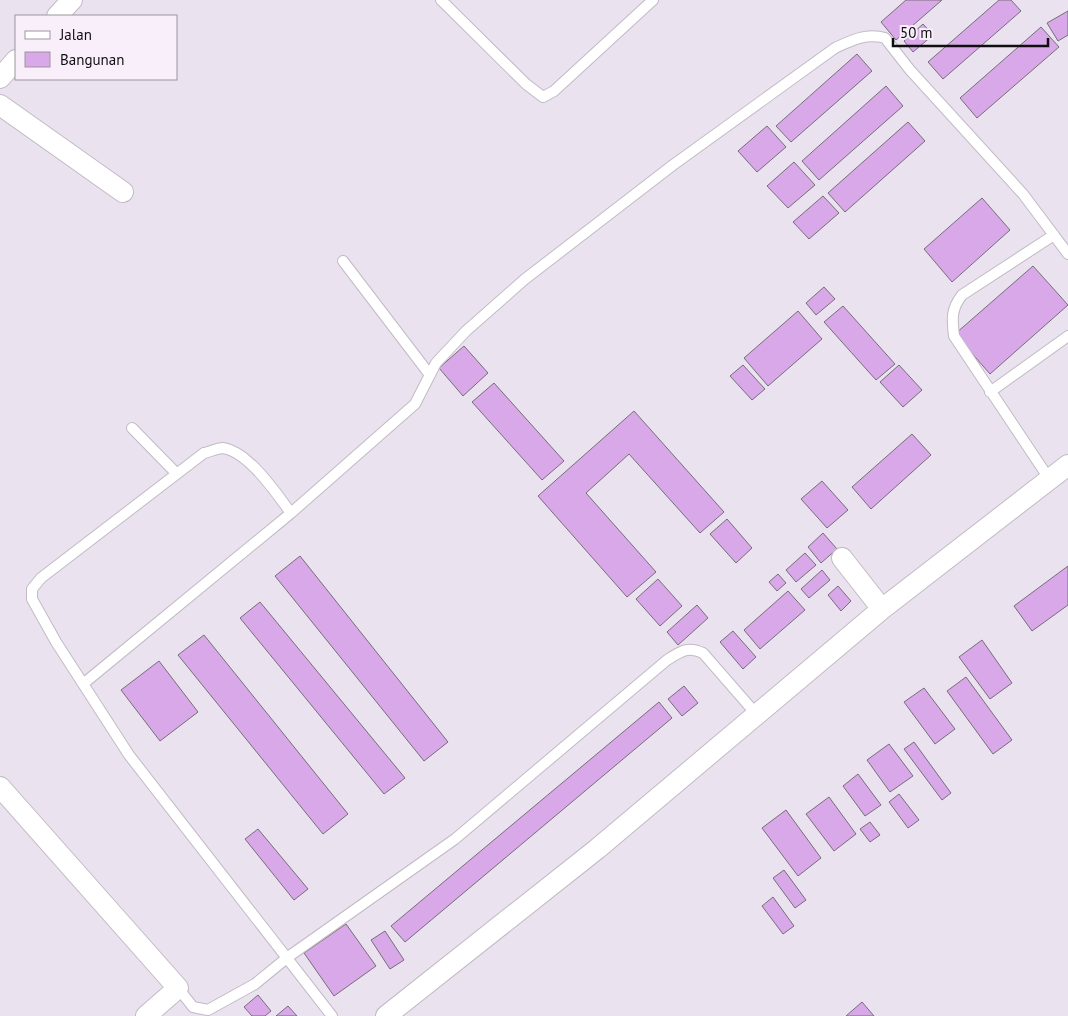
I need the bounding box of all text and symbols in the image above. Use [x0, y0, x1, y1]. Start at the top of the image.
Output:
legend [15, 15, 178, 80]
scale bar [893, 15, 1048, 47]
text: 50 m [900, 23, 933, 42]
text: Jalan [59, 25, 92, 44]
text: Bangunan [60, 50, 124, 69]

